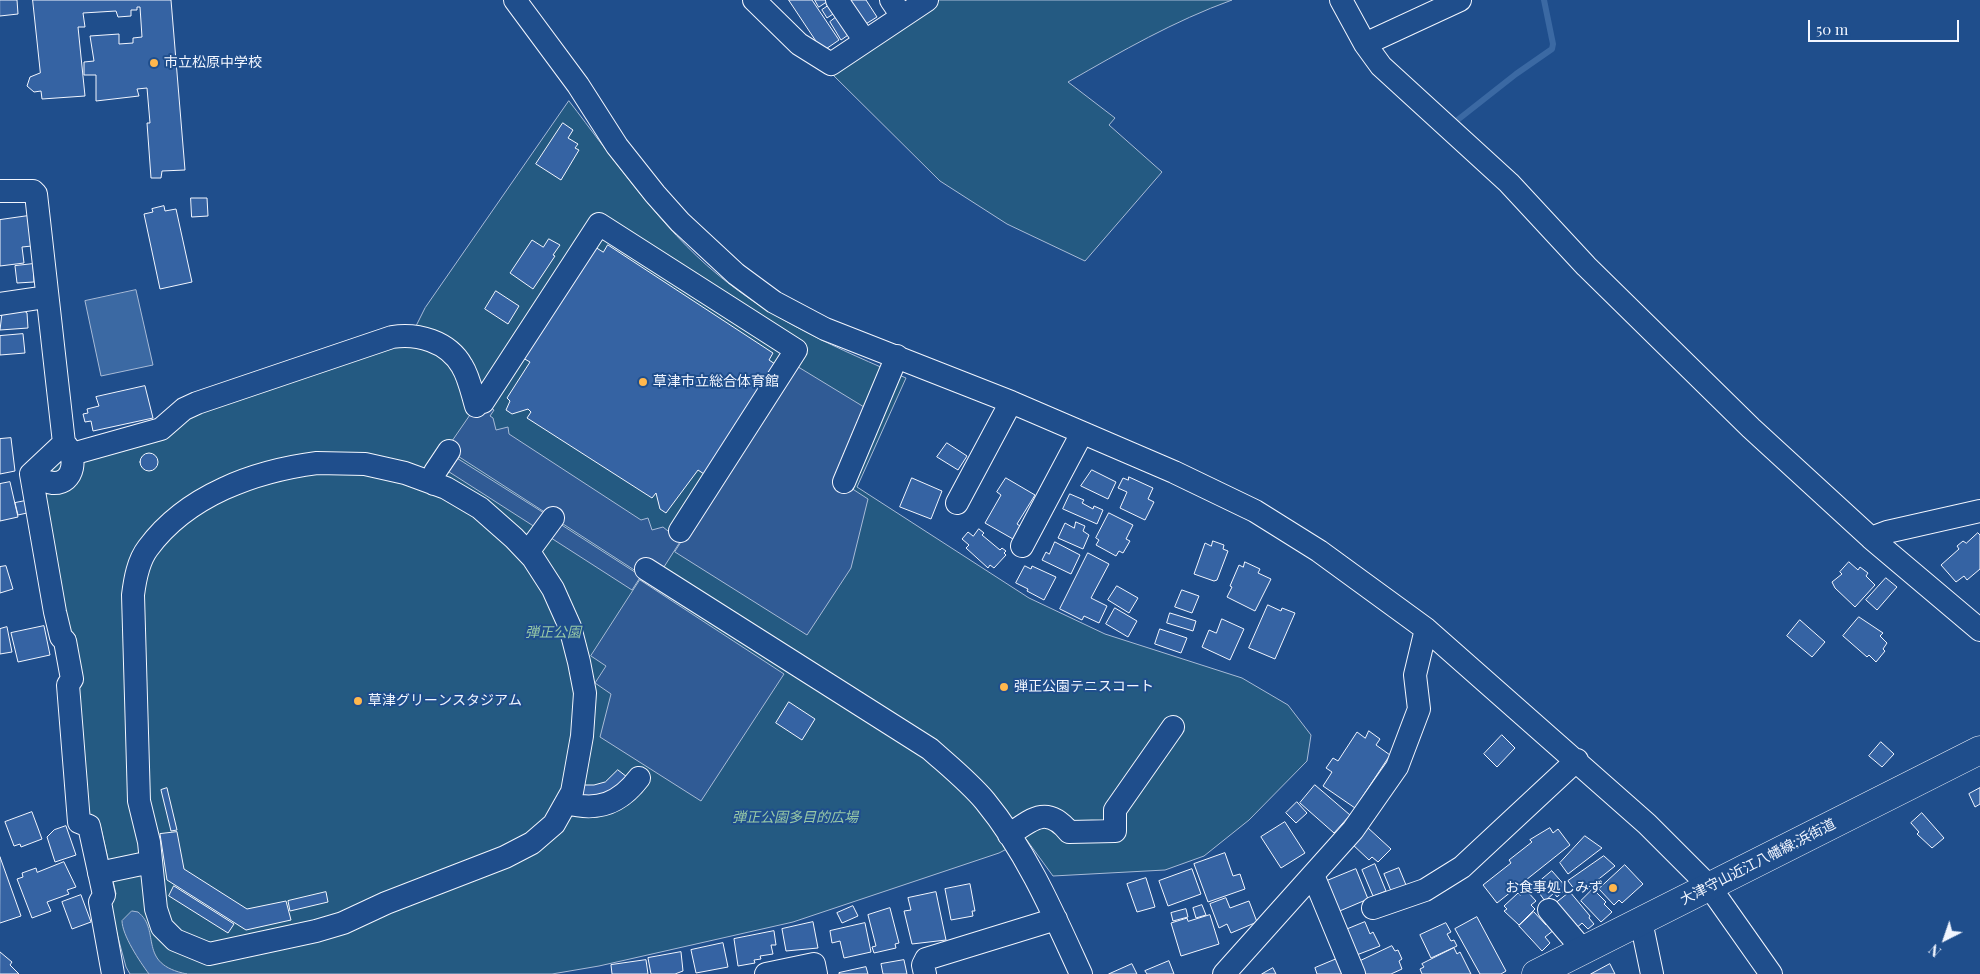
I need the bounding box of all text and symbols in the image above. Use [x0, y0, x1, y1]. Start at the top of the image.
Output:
scale bar [1810, 10, 1961, 42]
text: 50 m [1816, 19, 1848, 39]
place label: 市立松原中学校 [164, 55, 262, 71]
marker: 市立松原中学校 [148, 57, 160, 69]
place label: 草津市立総合体育館 [653, 374, 779, 390]
marker: 草津市立総合体育館 [637, 376, 649, 388]
park label: 弾正公園 [525, 625, 581, 641]
place label: 弾正公園テニスコート [1014, 679, 1154, 695]
marker: 弾正公園テニスコート [998, 681, 1010, 693]
place label: 草津グリーンスタジアム [368, 693, 522, 709]
marker: 草津グリーンスタジアム [352, 695, 364, 707]
park label: 弾正公園多目的広場 [732, 810, 858, 826]
street label: 大津守山近江八幡線;浜街道 [1678, 815, 1838, 909]
place label: お食事処しみず [1505, 880, 1603, 896]
marker: お食事処しみず [1607, 882, 1619, 894]
north arrow [1920, 914, 1970, 964]
text: N [1925, 940, 1945, 961]

